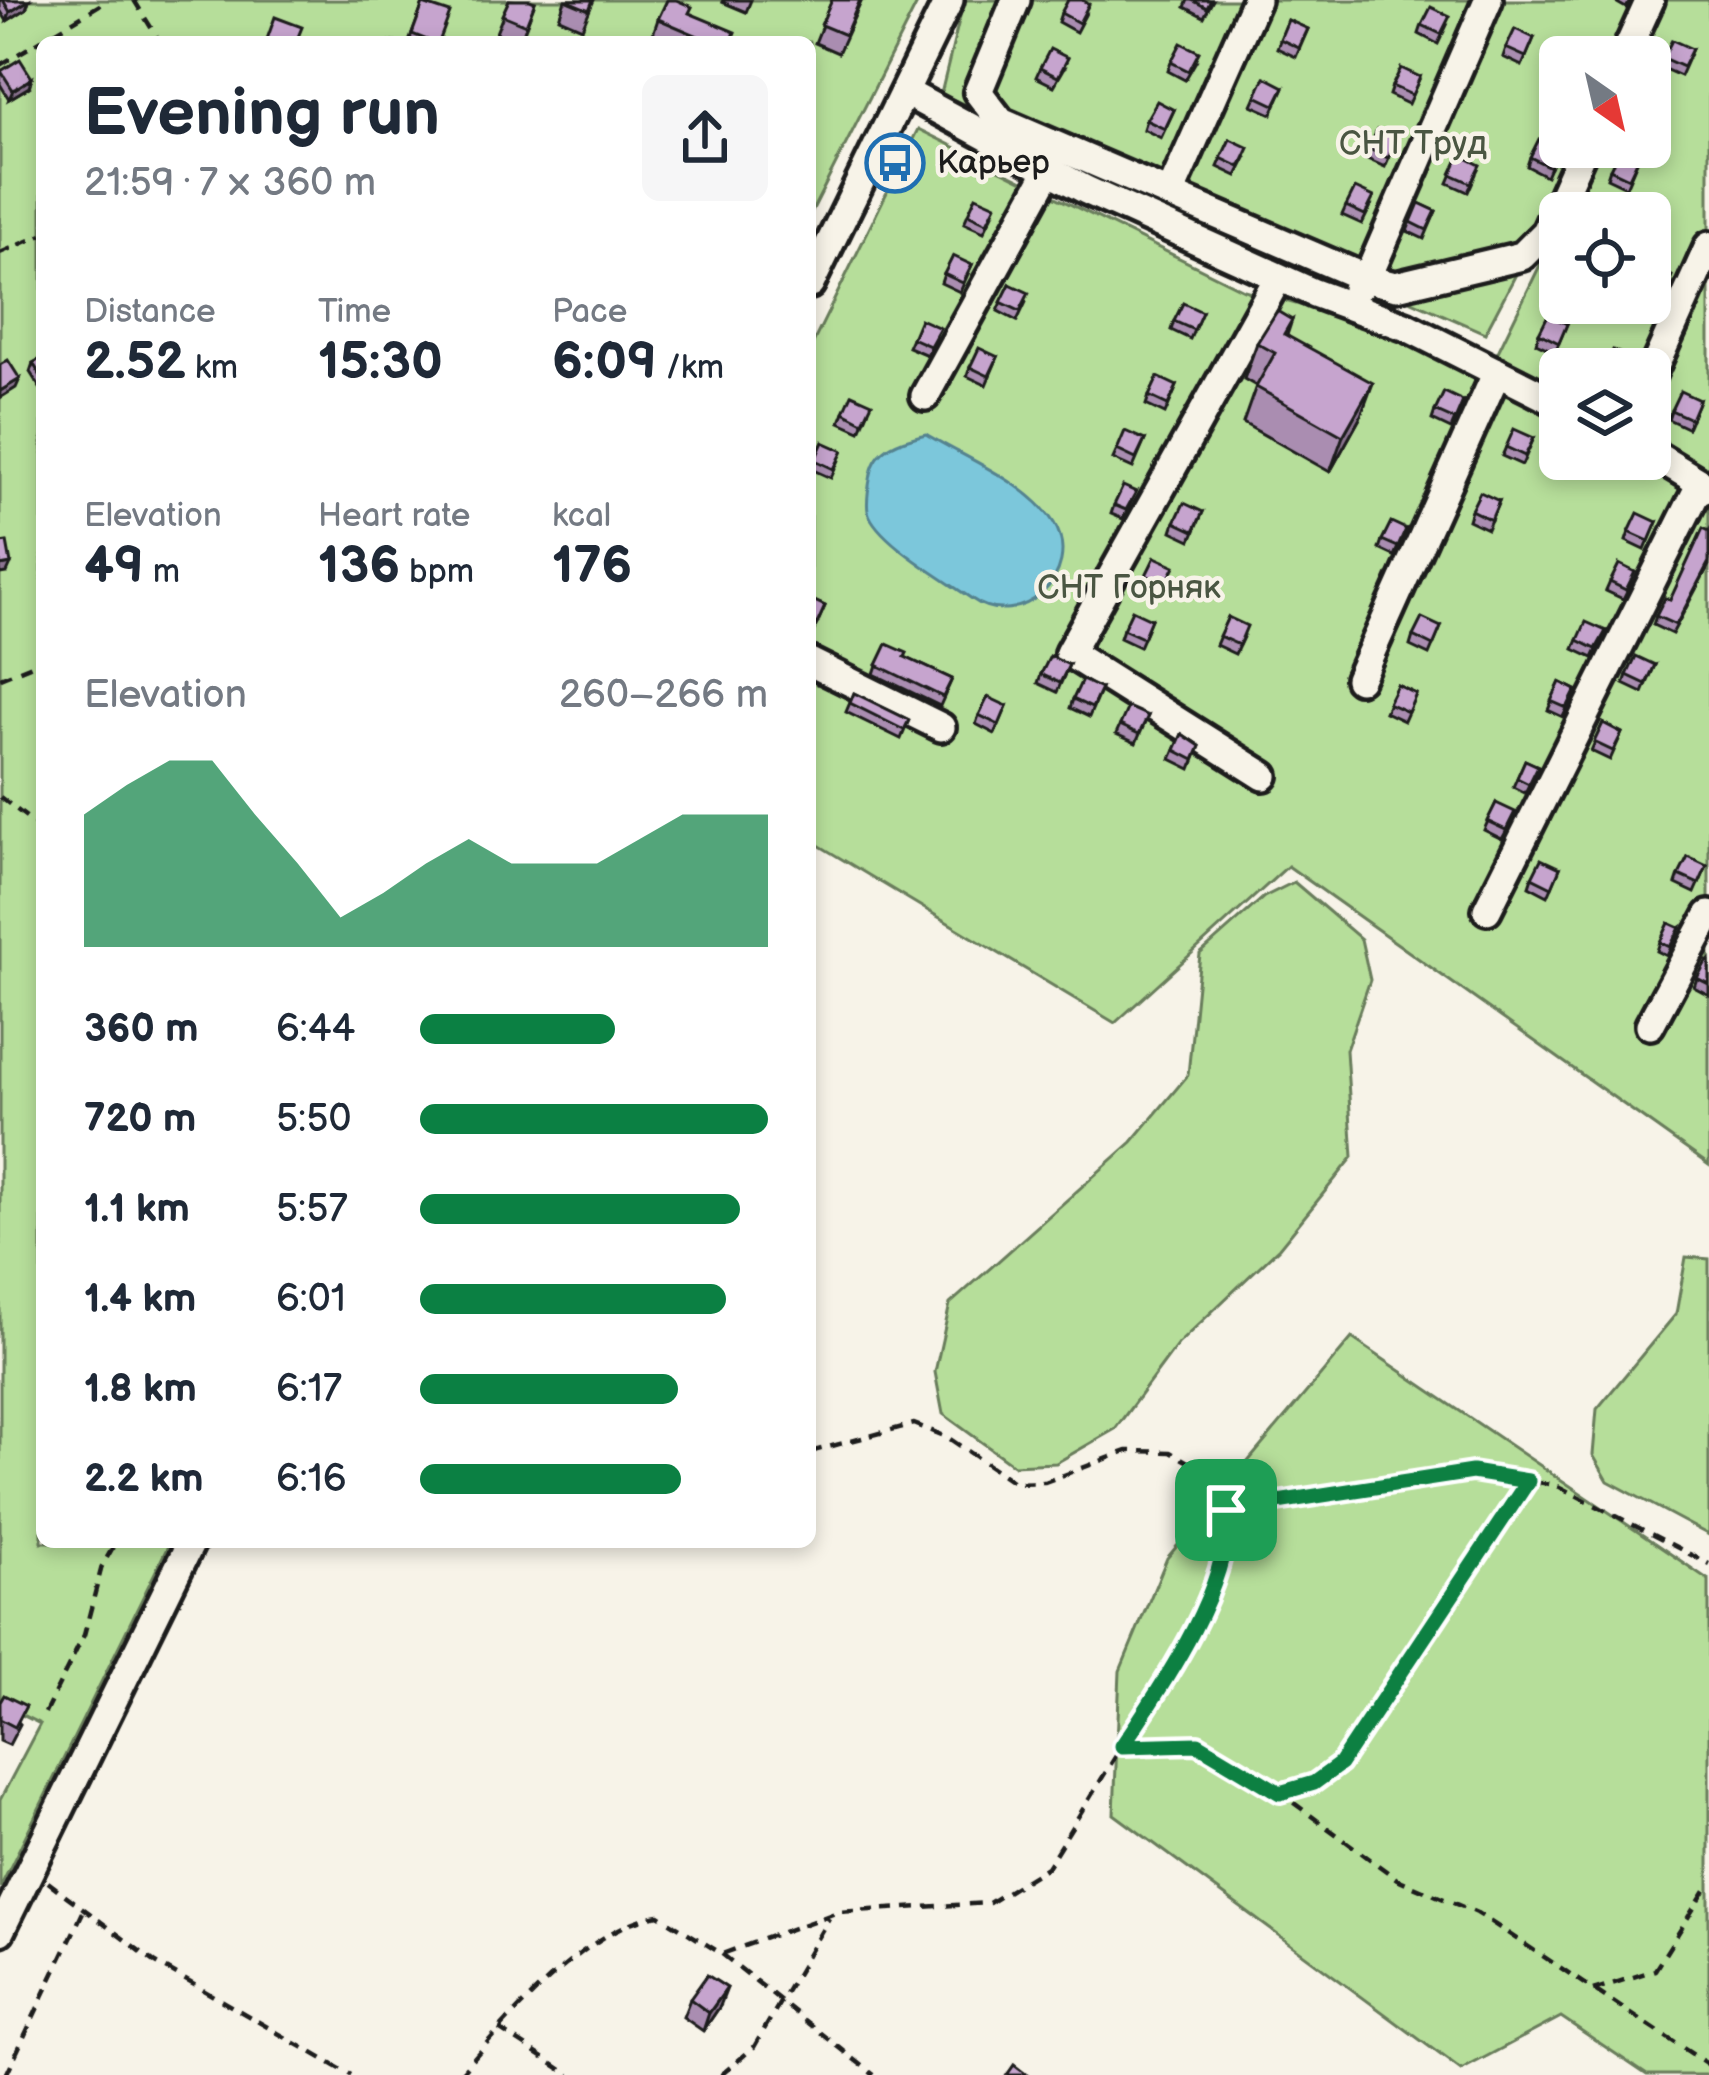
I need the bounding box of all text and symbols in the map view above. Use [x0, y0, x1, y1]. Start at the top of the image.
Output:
north arrow [1539, 36, 1671, 168]
map controls [1539, 36, 1671, 480]
text: Evening run [84, 75, 440, 154]
button: share [642, 75, 768, 201]
park label: СНТ Труд [1339, 124, 1487, 164]
bus stop icon: Карьер [864, 132, 926, 194]
place label: Карьер [937, 143, 1050, 183]
text: 21:59 · 7 × 360 m [84, 160, 376, 207]
button: locate [1539, 192, 1671, 324]
text: Distance [84, 292, 216, 332]
text: Time [318, 292, 391, 332]
text: Pace [552, 292, 627, 332]
text: 2.52 [84, 332, 186, 393]
text: 15:30 [318, 332, 443, 393]
text: 6:09 [552, 332, 657, 393]
text: km [186, 348, 238, 388]
text: /km [657, 348, 724, 388]
button: layers [1539, 348, 1671, 480]
text: Elevation [84, 496, 222, 536]
text: Heart rate [318, 496, 470, 536]
text: kcal [552, 496, 611, 536]
text: 49 [84, 536, 144, 597]
text: 136 [318, 536, 400, 597]
text: 176 [552, 536, 632, 597]
text: m [144, 552, 180, 592]
text: bpm [400, 552, 474, 592]
park label: СНТ Горняк [1037, 568, 1221, 608]
text: Elevation [84, 672, 247, 719]
text: 260–266 m [559, 672, 768, 719]
text: 360 m [84, 1006, 199, 1053]
text: 6:44 [276, 1006, 355, 1053]
text: 720 m [84, 1096, 196, 1143]
text: 5:50 [276, 1096, 352, 1143]
text: 1.1 km [84, 1186, 190, 1233]
text: 5:57 [276, 1186, 348, 1233]
text: 1.4 km [84, 1276, 196, 1323]
text: 6:01 [276, 1276, 346, 1323]
text: 1.8 km [84, 1366, 197, 1413]
text: 6:17 [276, 1366, 342, 1413]
text: 2.2 km [84, 1456, 204, 1503]
text: 6:16 [276, 1456, 347, 1503]
pin [1175, 1459, 1277, 1561]
icon: arrive [1193, 1477, 1259, 1543]

